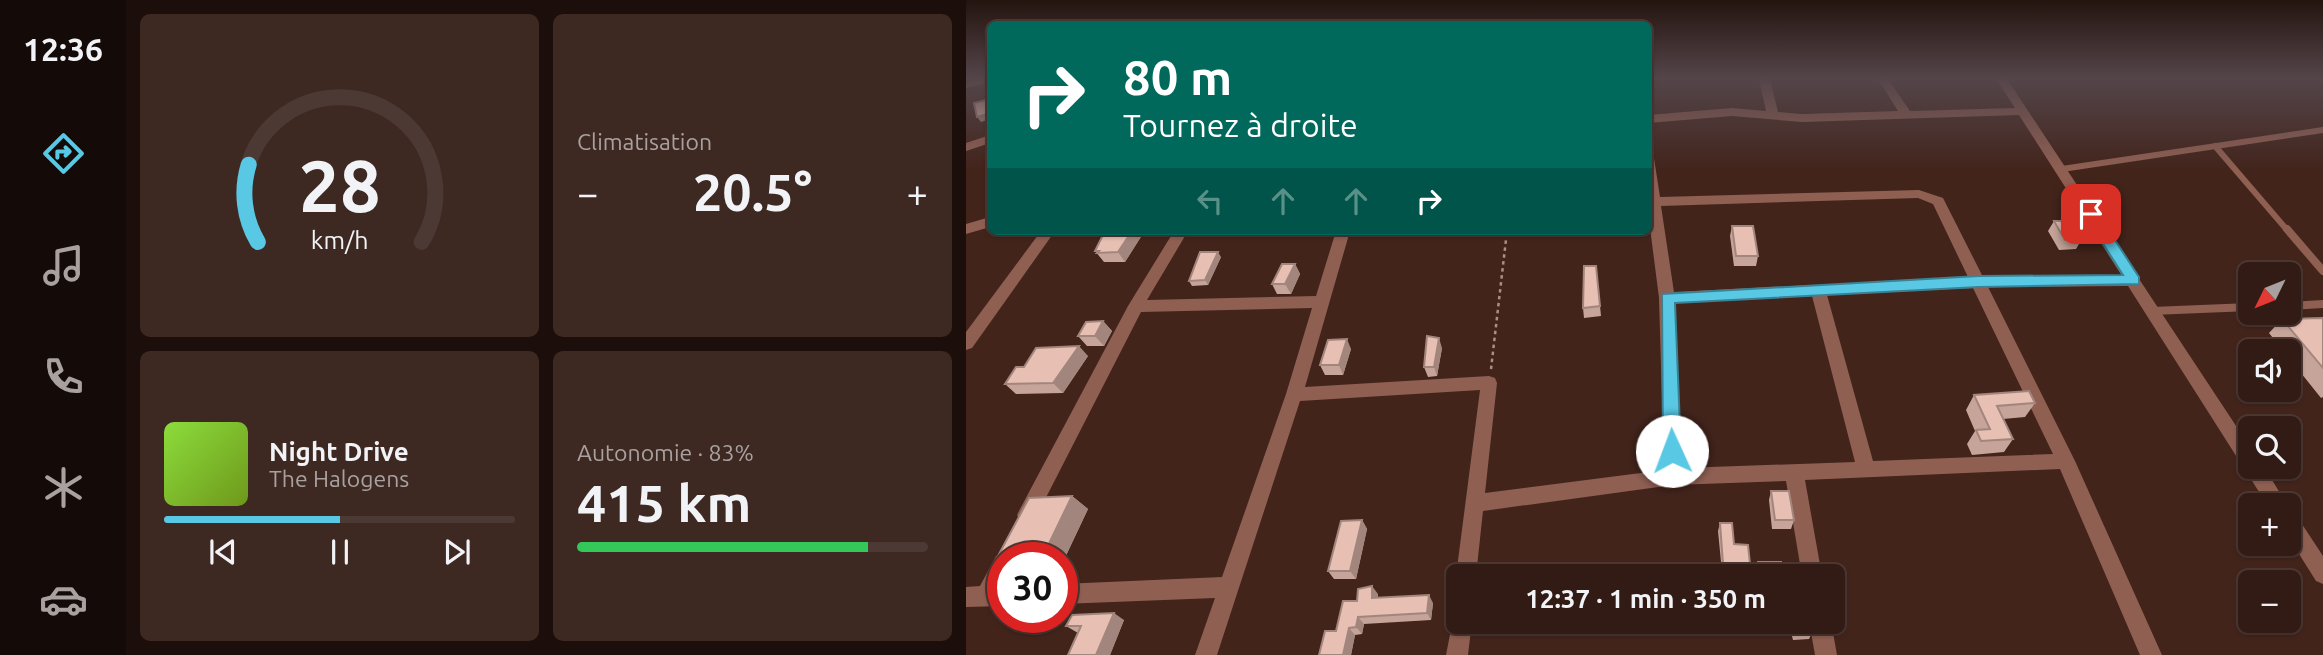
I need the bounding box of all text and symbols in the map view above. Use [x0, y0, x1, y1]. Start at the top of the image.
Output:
text: 12:36 [23, 31, 103, 67]
icon: right [1008, 49, 1099, 140]
text: 80 m [1123, 49, 1232, 104]
text: Tournez à droite [1123, 107, 1358, 143]
icon: directions [39, 129, 88, 178]
text: Climatisation [577, 129, 712, 154]
text: 28 [298, 144, 381, 226]
text: 20.5° [693, 163, 812, 221]
text: − [577, 172, 598, 214]
text: + [907, 172, 928, 214]
icon: left [1191, 182, 1229, 220]
icon: ahead [1264, 182, 1302, 220]
icon: ahead [1337, 182, 1375, 220]
icon: right [1410, 182, 1448, 220]
pin [2061, 184, 2121, 244]
icon: arrive [2072, 195, 2110, 233]
text: km/h [311, 225, 368, 253]
icon: music [39, 241, 88, 290]
north arrow [2238, 262, 2301, 326]
map controls [2238, 262, 2301, 633]
button: sound [2238, 339, 2301, 402]
icon: phone [39, 352, 88, 401]
position arrow [1635, 414, 1709, 488]
button: search [2238, 416, 2301, 479]
text: Night Drive [269, 437, 409, 466]
text: Autonomie · 83% [577, 440, 754, 465]
icon: climate [39, 463, 88, 512]
text: The Halogens [269, 466, 409, 491]
text: 415 km [577, 474, 751, 532]
button: + [2238, 493, 2301, 556]
icon: previous [204, 533, 242, 571]
icon: pause [321, 533, 359, 571]
icon: next [438, 533, 476, 571]
speed limit sign: 30 [987, 542, 1078, 633]
button: − [2238, 570, 2301, 633]
icon: car [39, 575, 88, 624]
text: 12:37 · 1 min · 350 m [1525, 584, 1766, 613]

